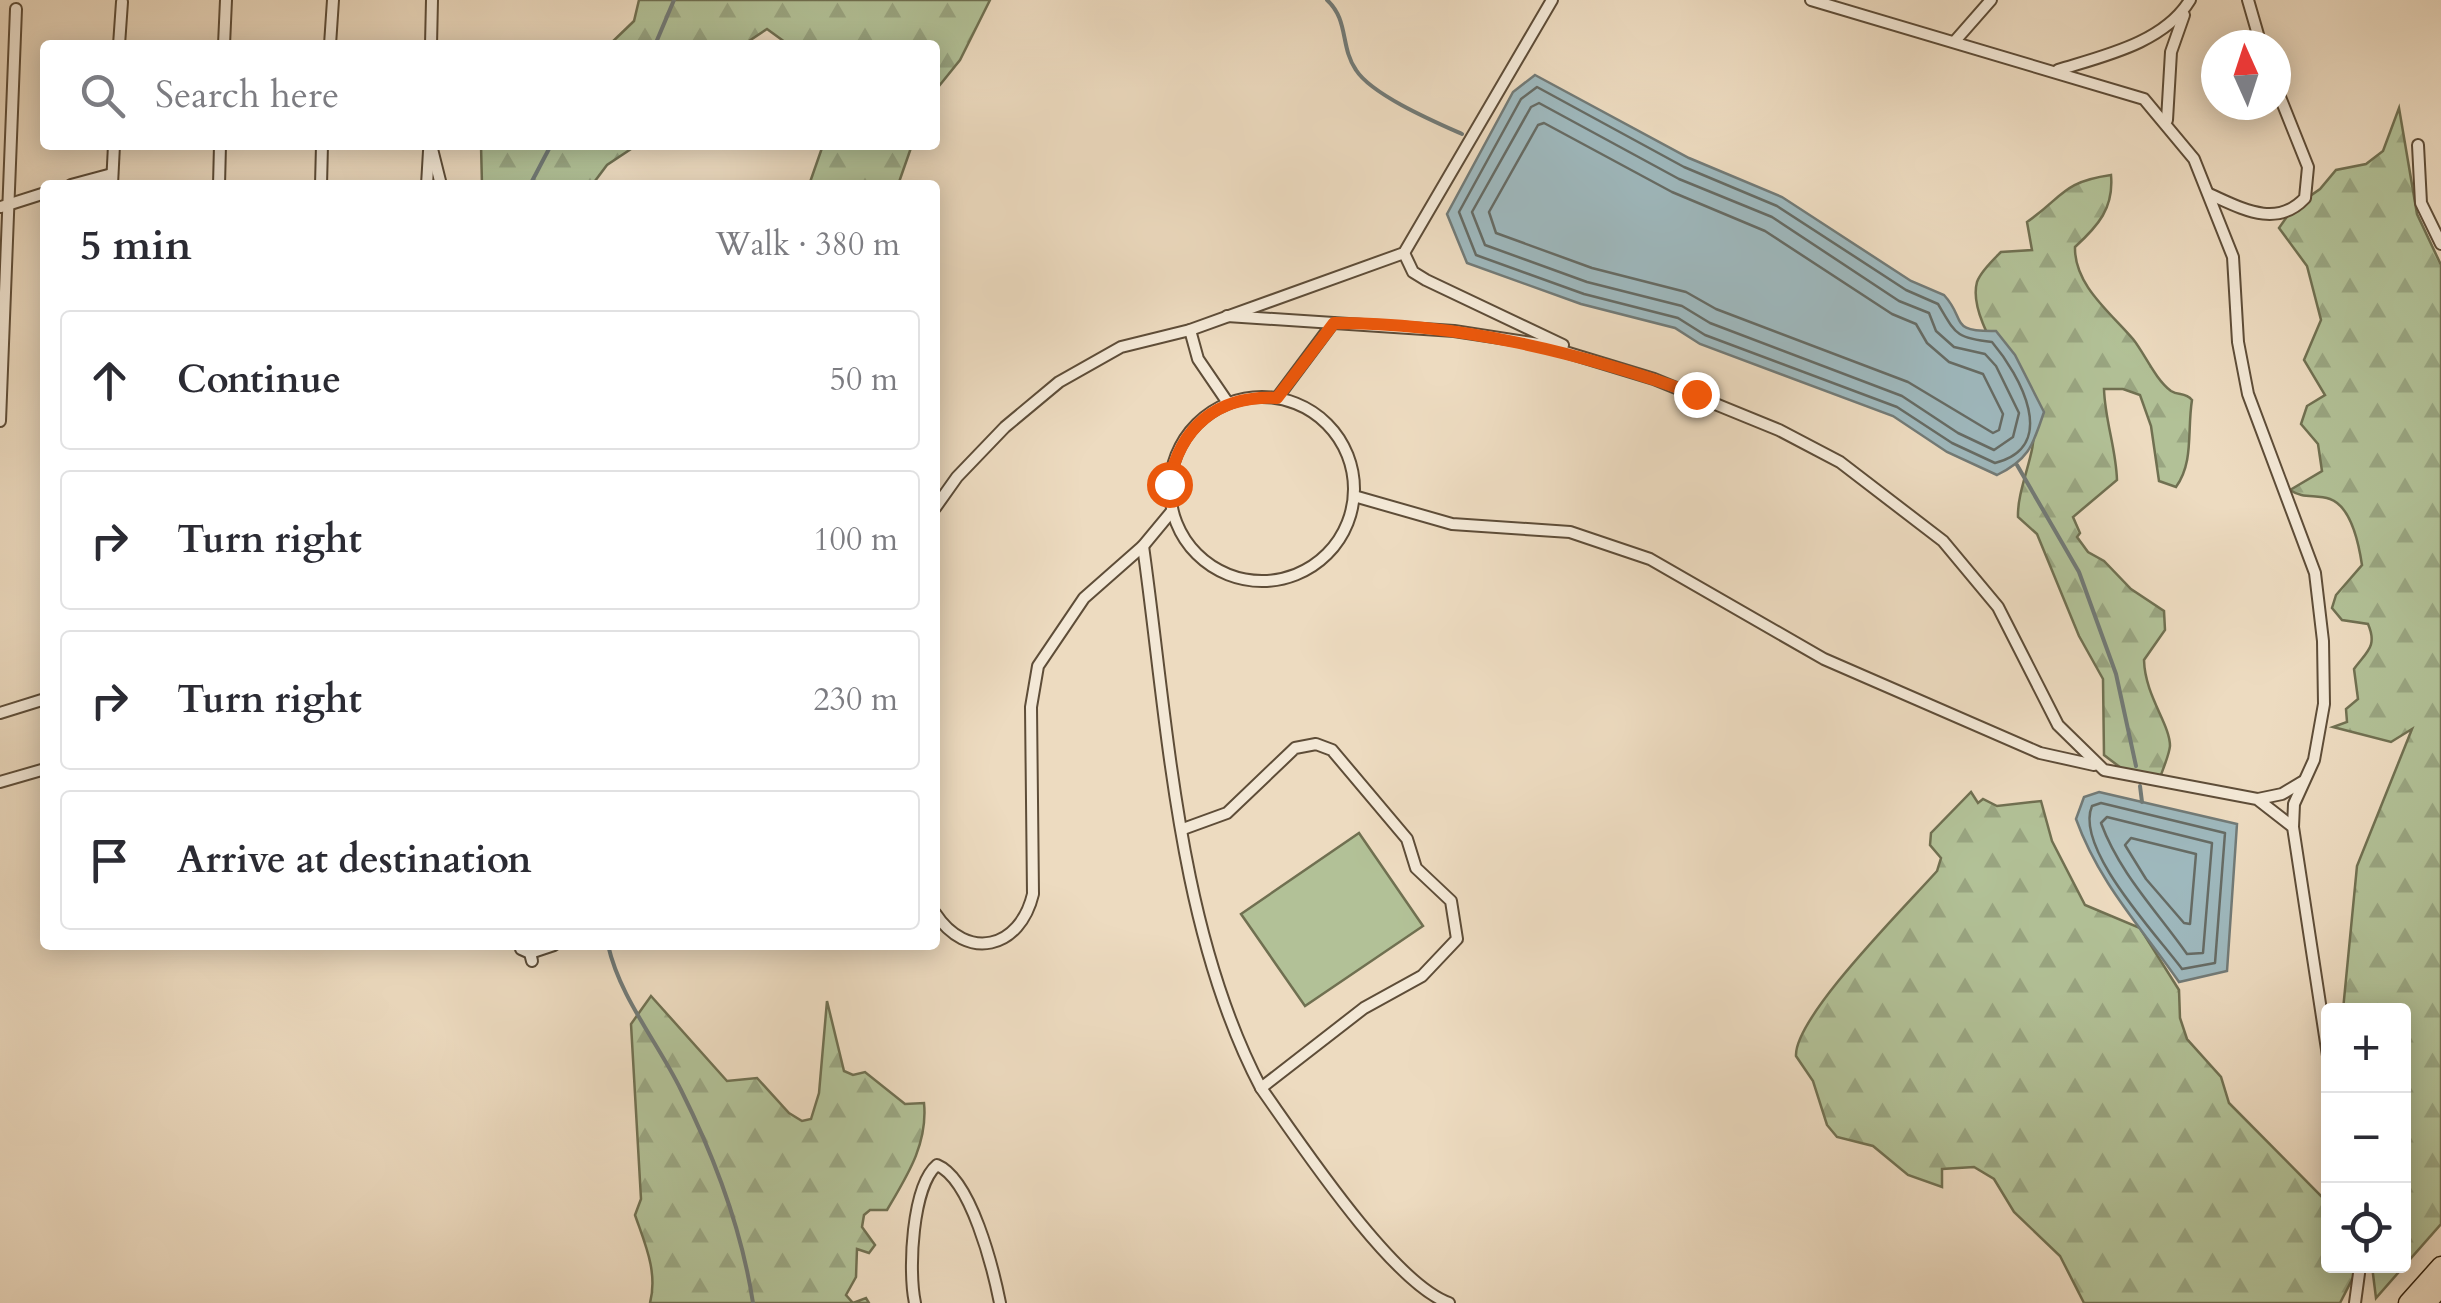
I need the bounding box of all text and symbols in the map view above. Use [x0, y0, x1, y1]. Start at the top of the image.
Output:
north arrow [2201, 30, 2291, 120]
search box [40, 40, 940, 150]
icon: search [75, 68, 130, 123]
text: Search here [155, 69, 339, 121]
text: 5 min [80, 217, 192, 274]
text: Walk · 380 m [715, 223, 900, 267]
icon: ahead [82, 353, 137, 408]
text: Continue [177, 354, 341, 406]
text: 50 m [830, 358, 898, 402]
route end [1674, 372, 1720, 418]
route start [1147, 462, 1193, 508]
icon: right [82, 513, 137, 568]
text: Turn right [177, 514, 362, 566]
text: 100 m [813, 518, 898, 562]
icon: right [82, 673, 137, 728]
text: Turn right [177, 674, 362, 726]
text: 230 m [813, 678, 898, 722]
icon: arrive [82, 833, 137, 888]
text: Arrive at destination [177, 834, 532, 886]
map controls [2321, 1003, 2411, 1273]
button: + [2321, 1003, 2411, 1093]
button: − [2321, 1093, 2411, 1183]
button: locate [2321, 1183, 2411, 1273]

